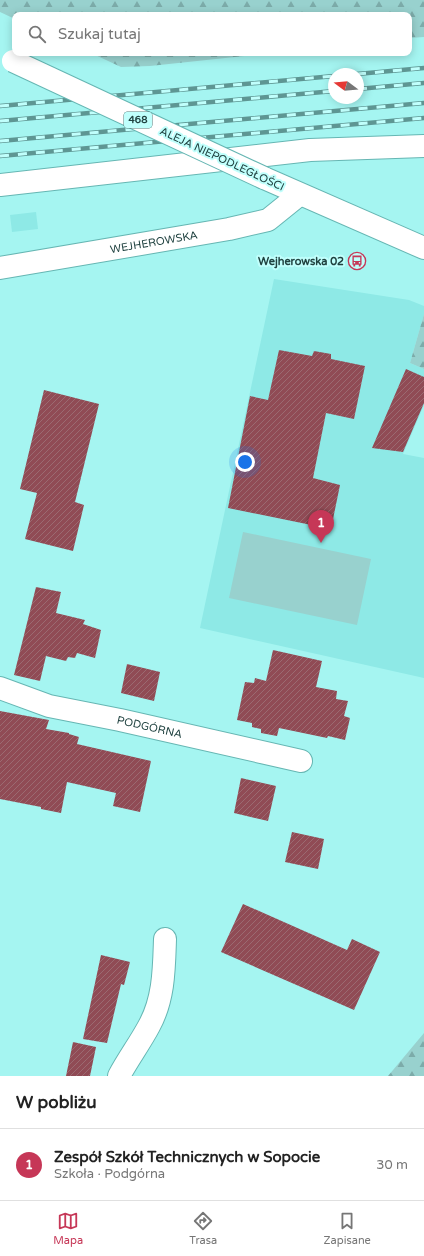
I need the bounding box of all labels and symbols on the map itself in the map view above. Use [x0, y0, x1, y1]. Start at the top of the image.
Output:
north arrow [328, 68, 364, 104]
road number: 468 [124, 112, 152, 128]
street label: ALEJA NIEPODLEGŁOŚCI [158, 124, 287, 194]
street label: WEJHEROWSKA [109, 228, 199, 256]
bus stop icon: Wejherowska 02 [347, 251, 367, 271]
place label: Wejherowska 02 [258, 255, 344, 269]
your location [235, 452, 255, 472]
pin: 1 [308, 510, 334, 543]
street label: PODGÓRNA [116, 713, 184, 740]

